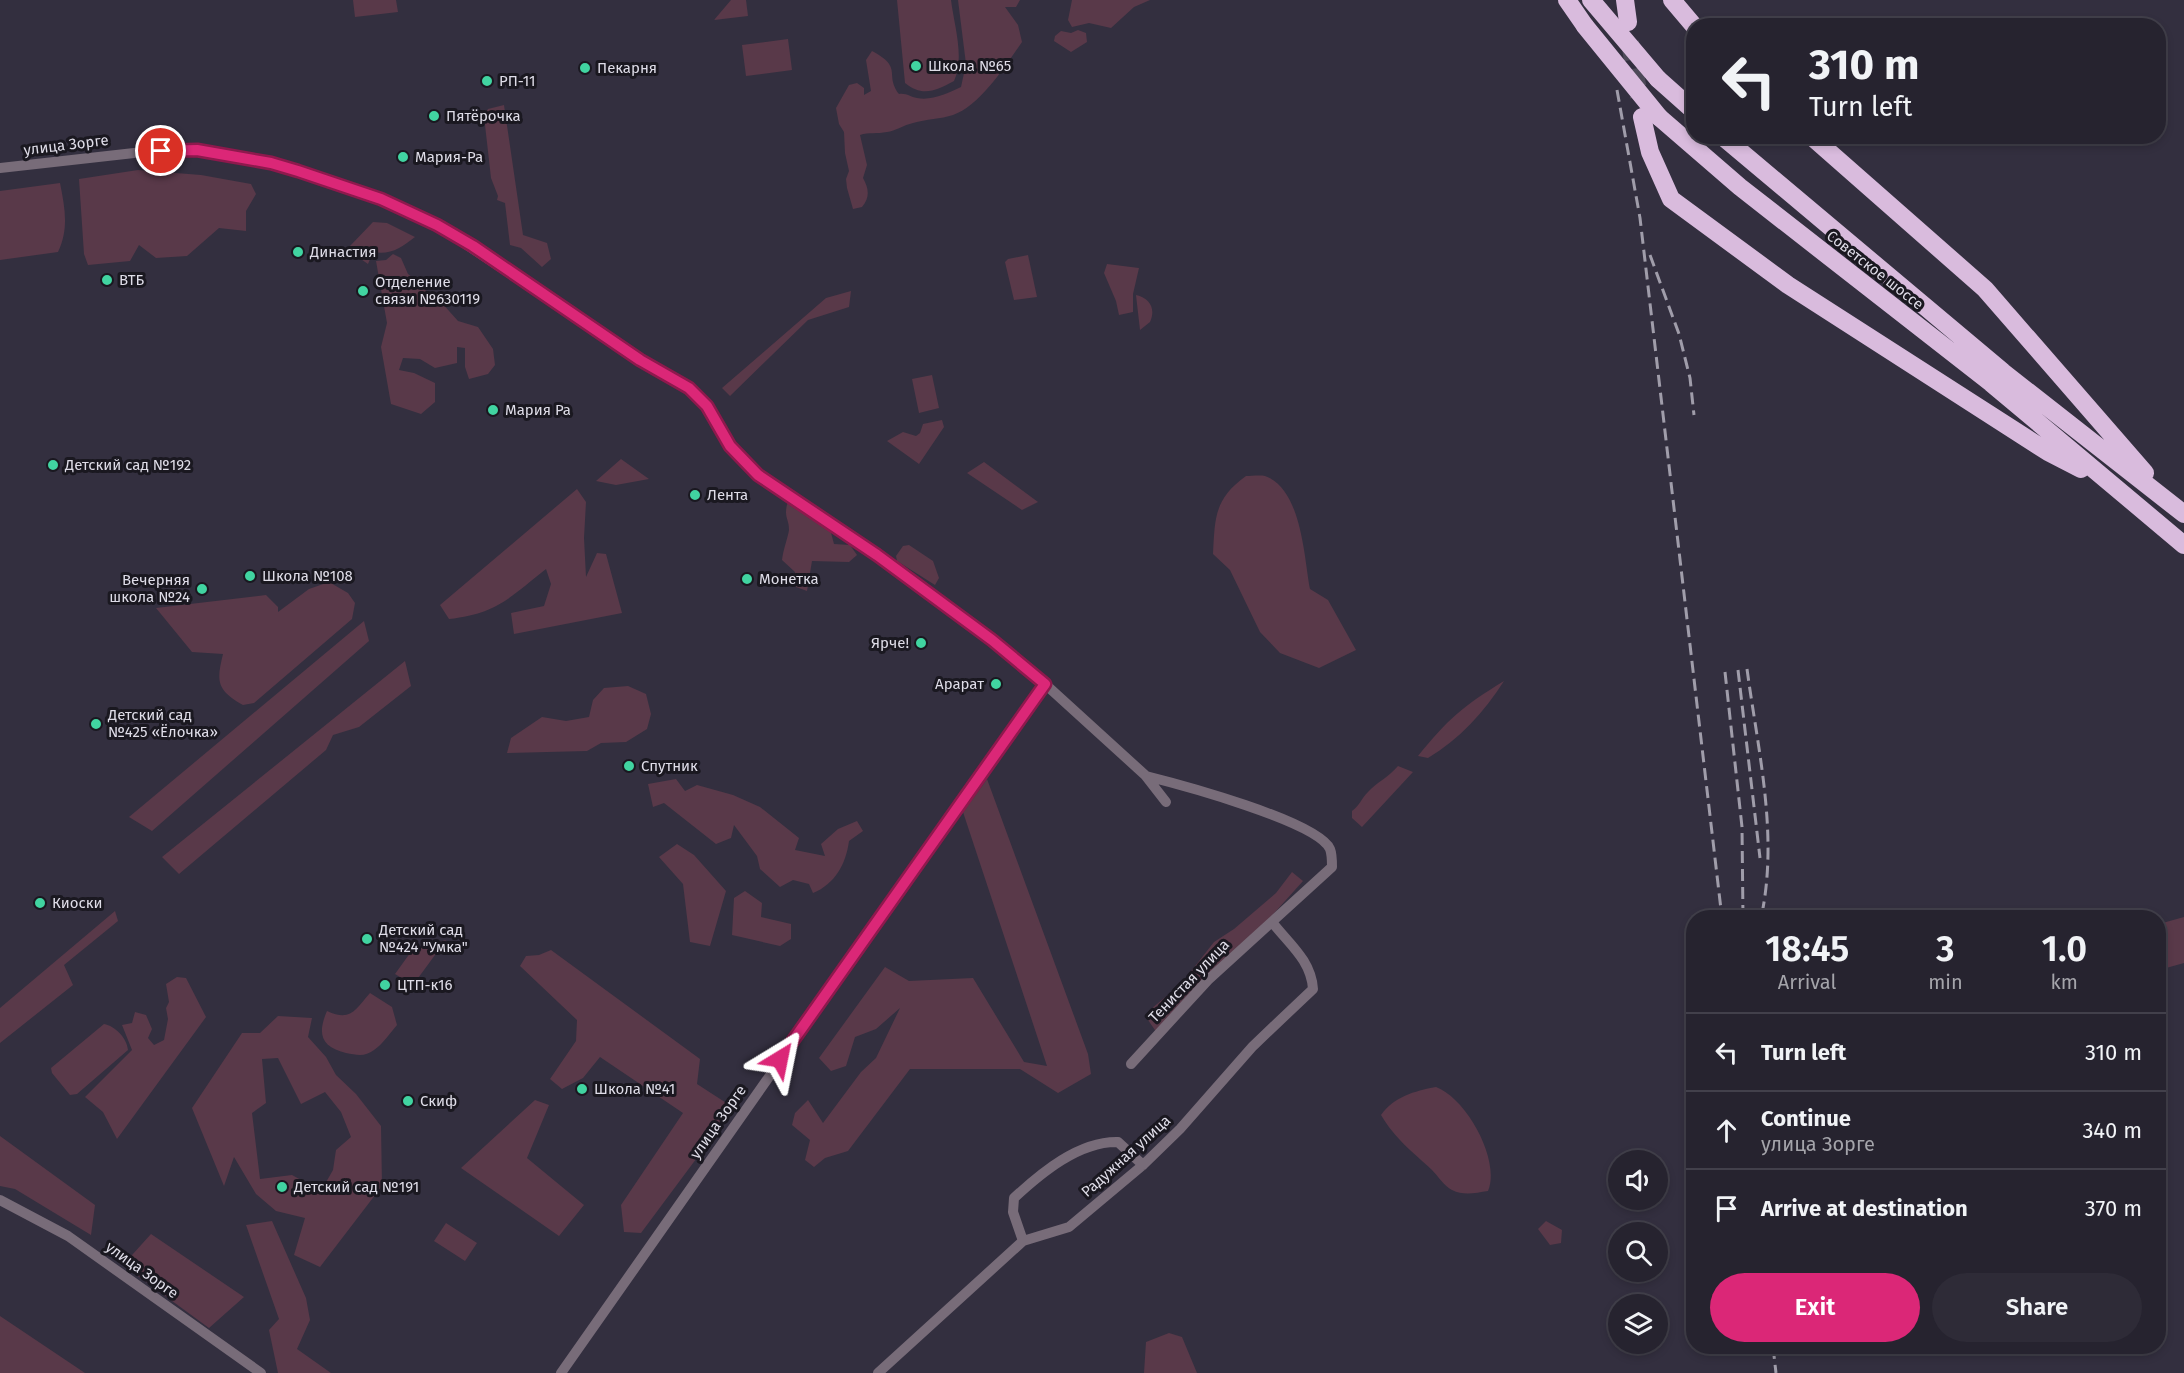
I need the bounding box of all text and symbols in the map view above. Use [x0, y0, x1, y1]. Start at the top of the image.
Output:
text: 310 m [1809, 40, 1919, 90]
icon: left [1710, 42, 1788, 120]
place label: Школа №65 [928, 57, 1011, 75]
place label: Пекарня [597, 59, 657, 77]
marker: Школа №65 [909, 59, 923, 73]
marker: Пекарня [578, 61, 592, 75]
place label: РП-11 [499, 72, 536, 90]
marker: РП-11 [480, 74, 494, 88]
text: Turn left [1809, 91, 1912, 123]
place label: Пятёрочка [446, 107, 521, 125]
marker: Пятёрочка [427, 109, 441, 123]
pin [135, 125, 186, 176]
street label: улица Зорге [22, 131, 110, 159]
icon: arrive [144, 134, 177, 167]
place label: Мария-Ра [415, 148, 483, 166]
marker: Мария-Ра [396, 150, 410, 164]
street label: Советское шоссе [1823, 227, 1927, 313]
place label: Династия [309, 243, 376, 261]
marker: Династия [291, 245, 305, 259]
place label: ВТБ [119, 271, 145, 289]
marker: ВТБ [100, 273, 114, 287]
place label: Отделение связи №630119 [375, 273, 480, 308]
marker: Отделение связи №630119 [356, 284, 370, 298]
place label: Мария Ра [505, 401, 571, 419]
marker: Мария Ра [486, 403, 500, 417]
place label: Детский сад №192 [64, 456, 191, 474]
marker: Детский сад №192 [46, 458, 60, 472]
place label: Лента [707, 486, 748, 504]
marker: Лента [688, 488, 702, 502]
place label: Школа №108 [262, 567, 353, 585]
marker: Школа №108 [243, 569, 257, 583]
place label: Монетка [759, 570, 819, 588]
place label: Вечерняя школа №24 [109, 571, 190, 606]
marker: Монетка [740, 572, 754, 586]
marker: Вечерняя школа №24 [195, 582, 209, 596]
place label: Ярче! [871, 634, 909, 652]
marker: Ярче! [914, 636, 928, 650]
place label: Арарат [935, 675, 984, 693]
marker: Арарат [989, 677, 1003, 691]
place label: Детский сад №425 «Ёлочка» [107, 706, 218, 741]
marker: Детский сад №425 «Ёлочка» [89, 717, 103, 731]
place label: Спутник [641, 757, 698, 775]
marker: Спутник [622, 759, 636, 773]
place label: Киоски [52, 894, 103, 912]
marker: Киоски [33, 896, 47, 910]
place label: Детский сад №424 "Умка" [378, 921, 468, 956]
text: 18:45 [1765, 927, 1849, 971]
text: 3 [1936, 927, 1955, 971]
text: 1.0 [2042, 927, 2087, 971]
marker: Детский сад №424 "Умка" [360, 932, 374, 946]
street label: Тенистая улица [1145, 936, 1233, 1026]
text: Arrival [1778, 970, 1836, 994]
text: min [1928, 970, 1963, 994]
text: km [2051, 970, 2078, 994]
place label: ЦТП-к16 [397, 976, 453, 994]
marker: ЦТП-к16 [378, 978, 392, 992]
position arrow [748, 1027, 812, 1091]
icon: left [1710, 1036, 1743, 1069]
text: Turn left [1761, 1039, 1846, 1066]
text: 310 m [2085, 1039, 2142, 1066]
place label: Школа №41 [594, 1080, 675, 1098]
marker: Школа №41 [575, 1082, 589, 1096]
street label: улица Зорге [686, 1082, 750, 1162]
place label: Скиф [420, 1092, 457, 1110]
marker: Скиф [401, 1094, 415, 1108]
text: Continue [1761, 1105, 1851, 1132]
street label: Радужная улица [1078, 1111, 1174, 1201]
icon: ahead [1710, 1114, 1743, 1147]
text: 340 m [2082, 1117, 2142, 1144]
text: улица Зорге [1761, 1132, 1875, 1156]
map controls [1608, 1150, 1668, 1354]
button: sound [1608, 1150, 1668, 1210]
place label: Детский сад №191 [293, 1178, 419, 1196]
marker: Детский сад №191 [275, 1180, 289, 1194]
icon: arrive [1710, 1192, 1743, 1225]
text: Arrive at destination [1761, 1195, 1968, 1222]
text: 370 m [2085, 1195, 2142, 1222]
button: search [1608, 1222, 1668, 1282]
street label: улица Зорге [102, 1238, 182, 1302]
button: Exit [1710, 1273, 1920, 1342]
button: Share [1932, 1273, 2142, 1342]
button: layers [1608, 1294, 1668, 1354]

